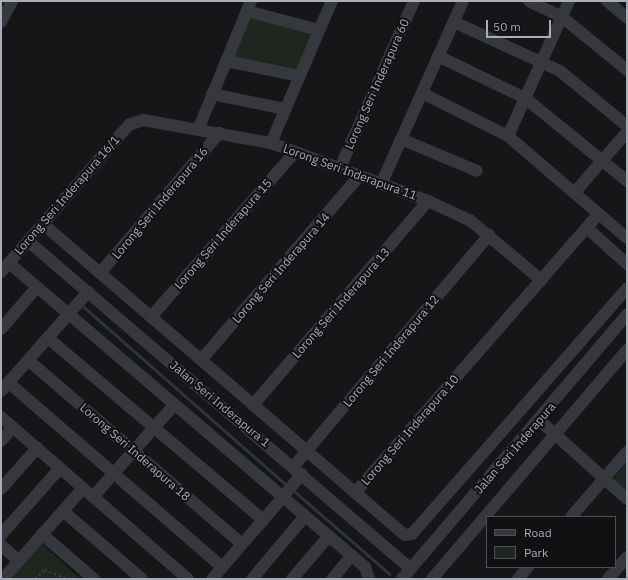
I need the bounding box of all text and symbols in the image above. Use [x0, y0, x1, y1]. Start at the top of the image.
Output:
scale bar [488, 12, 553, 38]
street label: Lorong Seri Inderapura 60 [342, 17, 412, 151]
text: 50 m [493, 19, 521, 34]
street label: Lorong Seri Inderapura 16/1 [11, 133, 123, 257]
street label: Lorong Seri Inderapura 11 [281, 141, 419, 203]
street label: Lorong Seri Inderapura 16 [109, 144, 211, 262]
street label: Lorong Seri Inderapura 15 [171, 176, 275, 292]
street label: Lorong Seri Inderapura 14 [229, 210, 333, 326]
street label: Lorong Seri Inderapura 13 [289, 245, 393, 361]
street label: Lorong Seri Inderapura 12 [340, 292, 442, 410]
street label: Jalan Seri Inderapura 1 [167, 358, 273, 450]
street label: Lorong Seri Inderapura 10 [358, 372, 462, 488]
street label: Jalan Seri Inderapura [471, 399, 559, 497]
street label: Lorong Seri Inderapura 18 [77, 400, 193, 504]
legend [486, 516, 616, 568]
text: Road [524, 525, 552, 540]
text: Park [524, 545, 548, 560]

